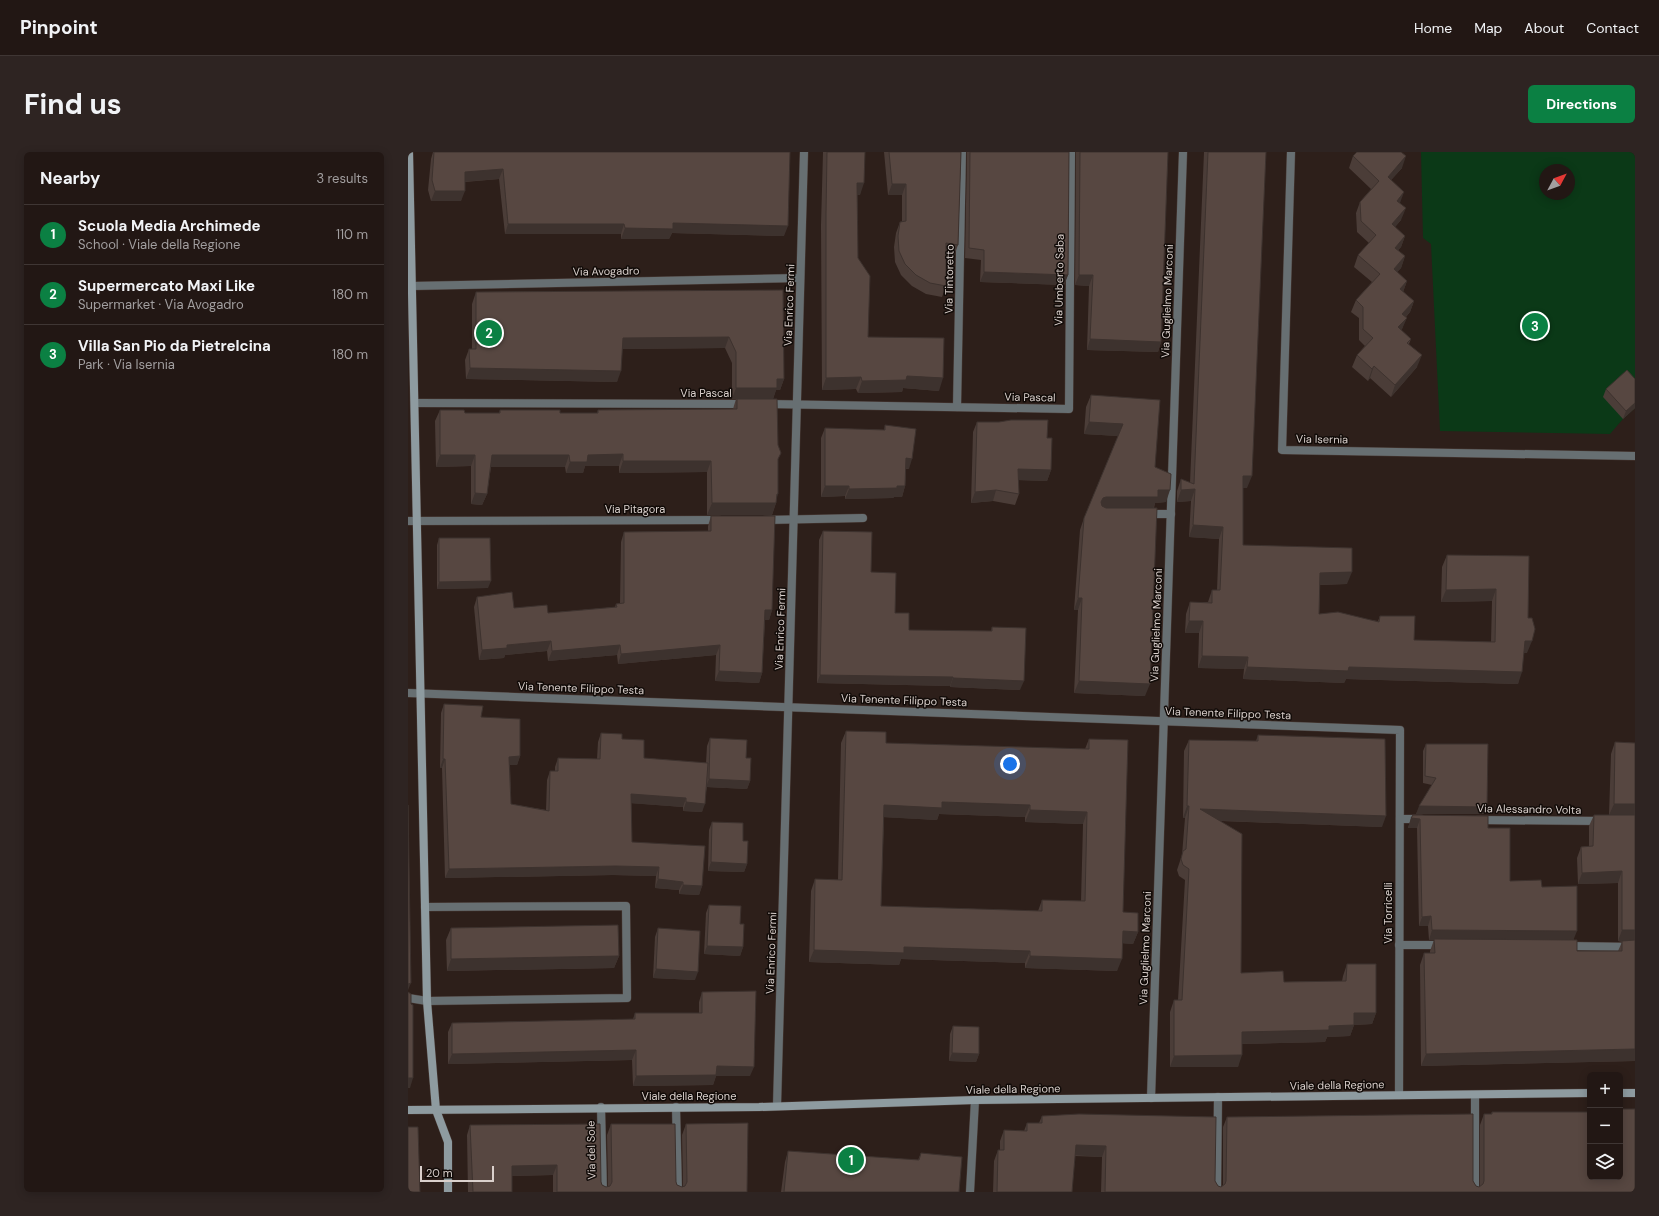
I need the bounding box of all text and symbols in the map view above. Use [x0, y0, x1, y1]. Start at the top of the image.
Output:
text: Pinpoint [20, 15, 98, 40]
text: Home [1414, 19, 1452, 37]
text: Map [1474, 19, 1502, 37]
text: About [1524, 19, 1564, 37]
text: Contact [1586, 19, 1639, 37]
button: Directions [1528, 85, 1635, 123]
text: Find us [24, 86, 122, 123]
north arrow [1539, 164, 1575, 200]
text: Nearby [40, 167, 100, 189]
text: 3 results [316, 170, 368, 187]
text: Scuola Media Archimede [78, 216, 261, 236]
text: 1 [51, 226, 55, 243]
text: 110 m [336, 226, 368, 243]
street label: Via Umberto Saba [1051, 234, 1067, 326]
text: School · Viale della Regione [78, 236, 240, 253]
street label: Via Tintoretto [941, 244, 957, 314]
street label: Via Guglielmo Marconi [1158, 244, 1176, 358]
street label: Via Avogadro [572, 263, 640, 279]
street label: Via Enrico Fermi [781, 264, 797, 346]
text: Supermercato Maxi Like [78, 276, 255, 296]
text: 2 [49, 286, 57, 303]
text: 180 m [332, 286, 368, 303]
text: Supermarket · Via Avogadro [78, 296, 244, 313]
pin: 3 [1522, 311, 1548, 341]
pin: 2 [476, 318, 502, 348]
text: Villa San Pio da Pietrelcina [78, 336, 271, 356]
text: 3 [49, 346, 57, 363]
text: 180 m [332, 346, 368, 363]
text: Park · Via Isernia [78, 356, 175, 373]
street label: Via Pascal [680, 386, 732, 400]
street label: Via Pascal [1004, 390, 1056, 404]
street label: Via Isernia [1296, 432, 1348, 446]
street label: Via Pitagora [605, 502, 665, 516]
street label: Via Guglielmo Marconi [1147, 568, 1165, 682]
street label: Via Enrico Fermi [772, 588, 788, 670]
street label: Via Tenente Filippo Testa [518, 679, 644, 697]
street label: Via Tenente Filippo Testa [841, 691, 967, 709]
street label: Via Tenente Filippo Testa [1165, 704, 1291, 722]
your location [1000, 754, 1020, 774]
street label: Via Alessandro Volta [1477, 801, 1581, 817]
street label: Via Torricelli [1381, 882, 1395, 944]
street label: Via Guglielmo Marconi [1136, 891, 1154, 1005]
street label: Via Enrico Fermi [763, 912, 779, 994]
map controls [1587, 1072, 1623, 1180]
button: + [1587, 1072, 1623, 1108]
street label: Viale della Regione [1289, 1077, 1385, 1093]
street label: Viale della Regione [965, 1081, 1061, 1097]
street label: Viale della Regione [642, 1089, 736, 1103]
button: − [1587, 1108, 1623, 1144]
street label: Via del Sole [583, 1120, 599, 1180]
button: layers [1587, 1144, 1623, 1180]
pin: 1 [838, 1145, 864, 1175]
scale bar [420, 1164, 494, 1183]
text: 20 m [426, 1166, 452, 1180]

